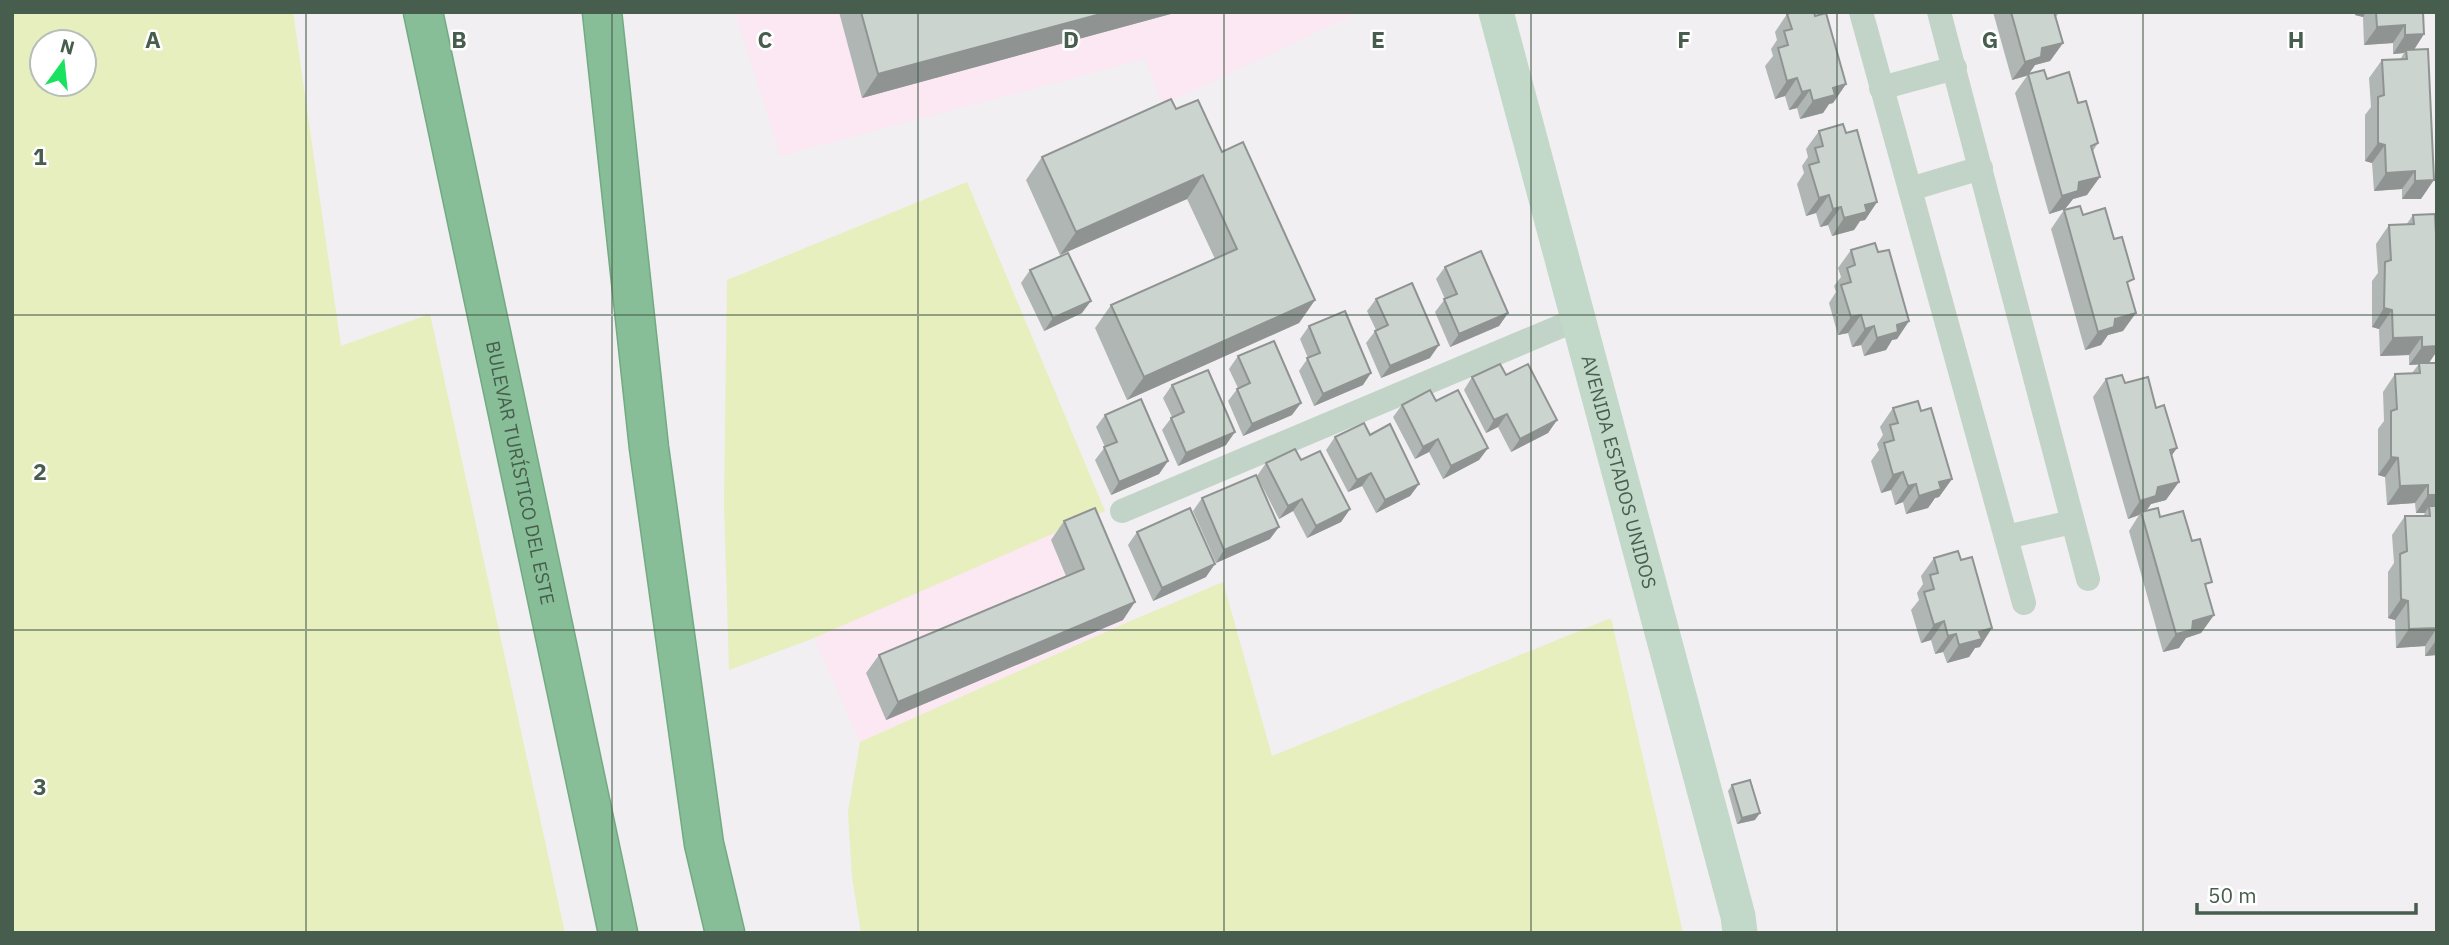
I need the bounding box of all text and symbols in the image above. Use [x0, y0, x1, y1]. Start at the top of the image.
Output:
text: A [145, 24, 161, 54]
text: B [451, 24, 467, 54]
text: C [758, 24, 773, 54]
text: D [1063, 24, 1079, 54]
text: E [1371, 24, 1385, 54]
text: F [1677, 24, 1691, 54]
text: G [1982, 24, 1998, 54]
text: H [2288, 24, 2304, 54]
north arrow [28, 28, 98, 98]
text: N [58, 33, 77, 60]
text: 1 [33, 141, 47, 171]
street label: BULEVAR TURÍSTICO DEL ESTE [481, 339, 560, 607]
street label: AVENIDA ESTADOS UNIDOS [1576, 352, 1662, 591]
text: 2 [33, 456, 47, 486]
text: 3 [33, 771, 47, 801]
scale bar [2197, 872, 2416, 916]
text: 50 m [2208, 881, 2257, 909]

